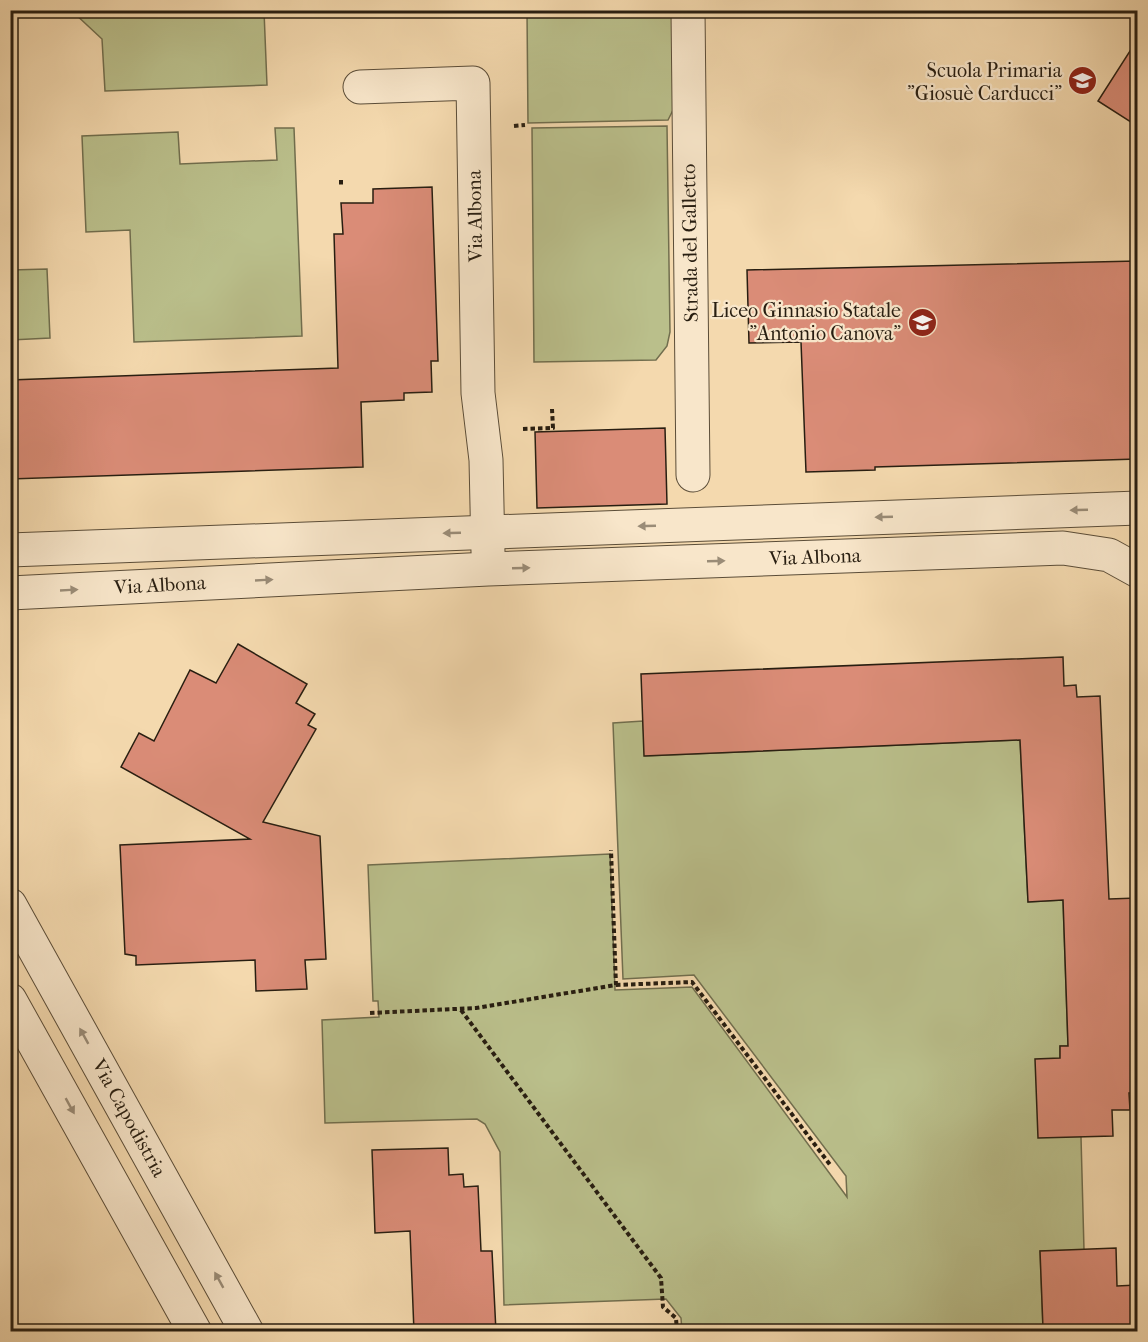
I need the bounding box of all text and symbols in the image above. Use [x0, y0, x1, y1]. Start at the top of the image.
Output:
place label: Scuola Primaria "Giosuè Carducci" [907, 59, 1063, 105]
school or university icon: Scuola Primaria "Giosuè Carducci" [1067, 65, 1099, 97]
street label: Strada del Galletto [677, 163, 703, 323]
street label: Via Albona [463, 169, 487, 263]
place label: Liceo Ginnasio Statale "Antonio Canova" [712, 299, 901, 345]
school or university icon: Liceo Ginnasio Statale "Antonio Canova" [906, 306, 938, 338]
one-way arrow [1070, 505, 1089, 514]
one-way arrow [875, 512, 894, 522]
one-way arrow [638, 521, 657, 531]
one-way arrow [443, 529, 462, 538]
street label: Via Albona [768, 544, 862, 570]
one-way arrow [707, 557, 726, 566]
one-way arrow [512, 564, 531, 573]
street label: Via Albona [112, 571, 207, 599]
one-way arrow [254, 576, 273, 585]
one-way arrow [59, 585, 78, 594]
one-way arrow [79, 1028, 89, 1045]
street label: Via Capodistria [87, 1054, 171, 1182]
one-way arrow [65, 1098, 75, 1115]
one-way arrow [214, 1272, 224, 1289]

